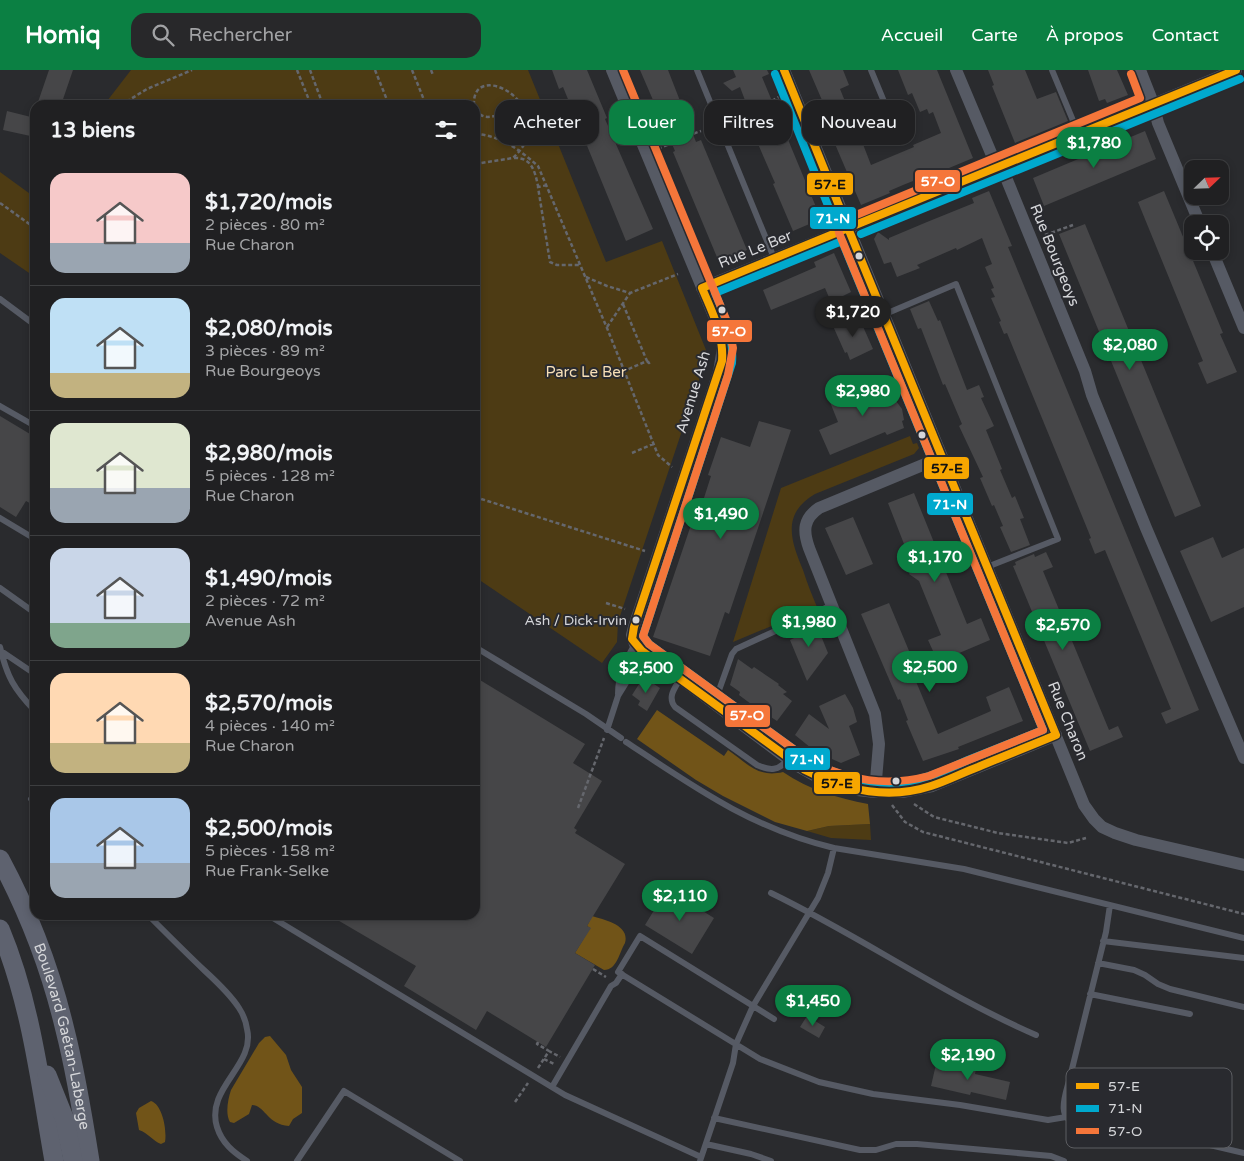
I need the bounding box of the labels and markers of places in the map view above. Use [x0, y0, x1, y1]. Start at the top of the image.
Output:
pin: $1,780 [1053, 126, 1135, 169]
unlabelled marker [854, 251, 864, 261]
pin: $1,720 [812, 296, 894, 338]
unlabelled marker [717, 305, 727, 315]
pin: $2,080 [1089, 328, 1171, 371]
pin: $2,980 [822, 374, 904, 417]
unlabelled marker [917, 430, 927, 440]
pin: $1,490 [680, 498, 762, 540]
pin: $1,170 [894, 540, 976, 583]
pin: $1,980 [768, 606, 850, 648]
pin: $2,570 [1022, 608, 1104, 651]
place label: Ash / Dick-Irvin [525, 612, 627, 629]
marker: Ash / Dick-Irvin [631, 615, 641, 625]
pin: $2,500 [889, 650, 971, 693]
pin: $2,500 [605, 652, 687, 694]
unlabelled marker [891, 776, 901, 786]
pin: $2,110 [639, 880, 721, 922]
pin: $1,450 [772, 984, 854, 1027]
pin: $2,190 [927, 1038, 1009, 1081]

